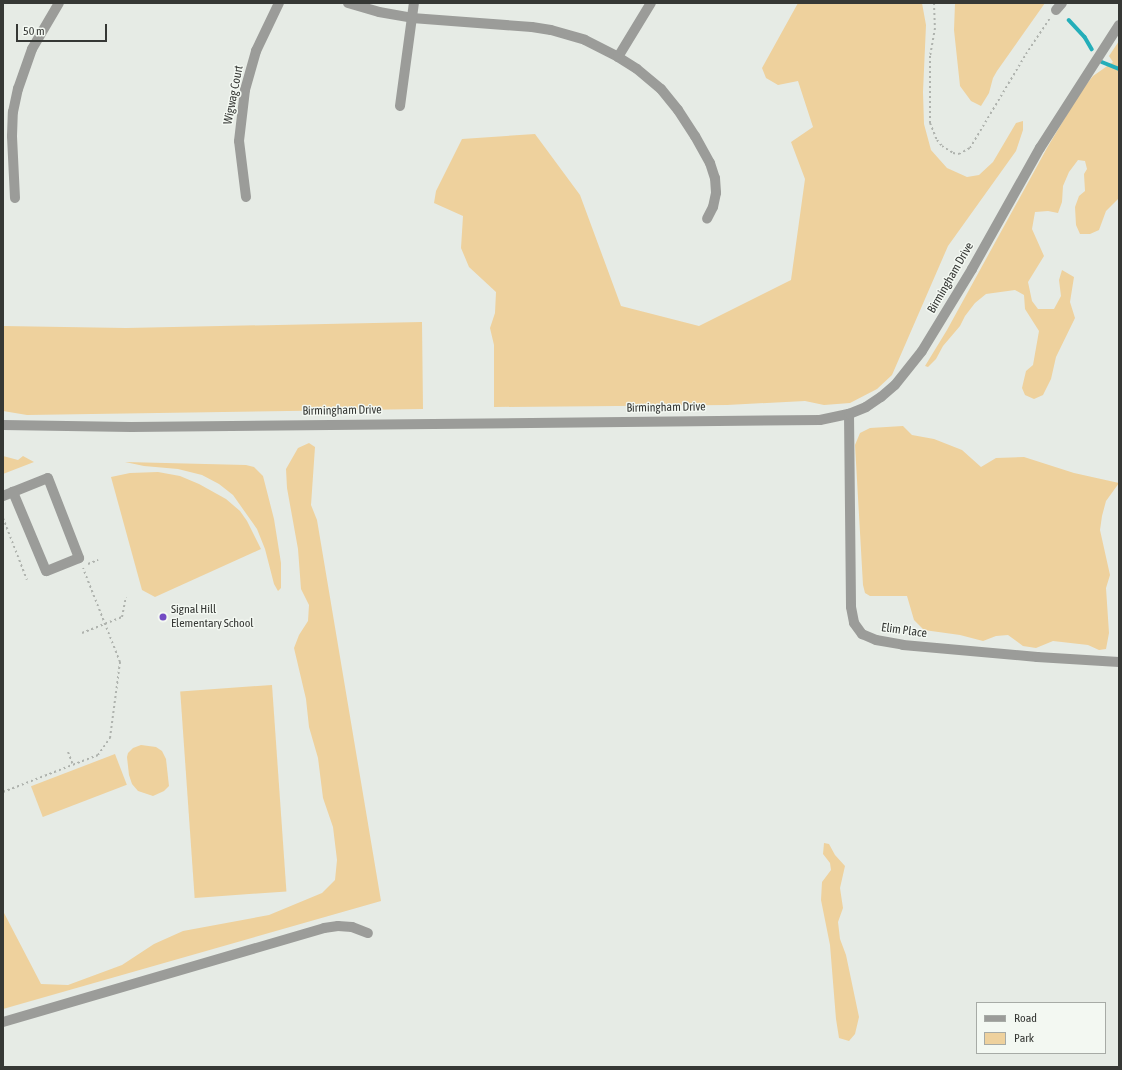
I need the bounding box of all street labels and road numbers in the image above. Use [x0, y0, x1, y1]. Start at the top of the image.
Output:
street label: Wigwag Court [221, 64, 247, 126]
street label: Birmingham Drive [925, 240, 977, 316]
street label: Birmingham Drive [626, 400, 706, 416]
street label: Birmingham Drive [302, 403, 382, 419]
street label: Elim Place [880, 621, 928, 641]

